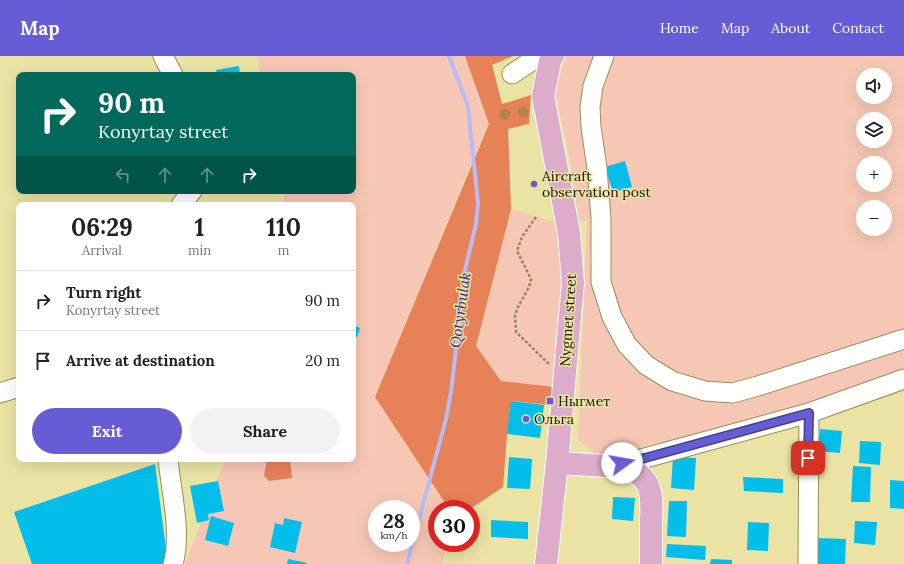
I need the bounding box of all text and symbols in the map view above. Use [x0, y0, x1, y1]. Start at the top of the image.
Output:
text: Map [20, 16, 60, 40]
text: Home [660, 19, 699, 37]
text: Map [721, 19, 749, 37]
text: About [771, 19, 810, 37]
text: Contact [832, 19, 884, 37]
map controls [856, 68, 892, 236]
button: sound [856, 68, 892, 104]
text: 90 m [98, 85, 165, 121]
icon: right [32, 88, 84, 140]
button: layers [856, 112, 892, 148]
text: Konyrtay street [98, 120, 228, 143]
button: + [856, 156, 892, 192]
icon: left [112, 164, 134, 186]
icon: ahead [154, 164, 176, 186]
icon: ahead [196, 164, 218, 186]
icon: right [238, 164, 260, 186]
place label: Aircraft observation post [541, 167, 651, 201]
marker: Aircraft observation post [529, 179, 539, 189]
button: − [856, 200, 892, 236]
text: 06:29 [71, 212, 133, 243]
text: 1 [195, 212, 204, 243]
text: 110 [266, 212, 301, 243]
text: Arrival [82, 242, 122, 259]
text: min [188, 242, 211, 259]
text: m [278, 242, 289, 259]
water label: Qotyrbulak [445, 271, 475, 349]
street label: Nygmet street [556, 272, 580, 367]
text: Turn right [66, 283, 142, 302]
icon: right [32, 290, 54, 312]
text: 90 m [305, 291, 340, 310]
text: Konyrtay street [66, 302, 160, 319]
icon: arrive [32, 350, 54, 372]
text: Arrive at destination [66, 351, 215, 370]
text: 20 m [305, 351, 340, 370]
place label: Ныгмет [558, 392, 610, 410]
marker: Ныгмет [545, 396, 555, 406]
button: Exit [32, 408, 182, 454]
button: Share [190, 408, 340, 454]
place label: Ольга [534, 410, 574, 428]
marker: Ольга [521, 414, 531, 424]
pin [791, 441, 825, 475]
position arrow [601, 442, 643, 484]
icon: arrive [797, 447, 819, 469]
speed limit sign: 30 [428, 500, 480, 552]
text: 28 [383, 508, 405, 533]
text: km/h [380, 529, 408, 542]

